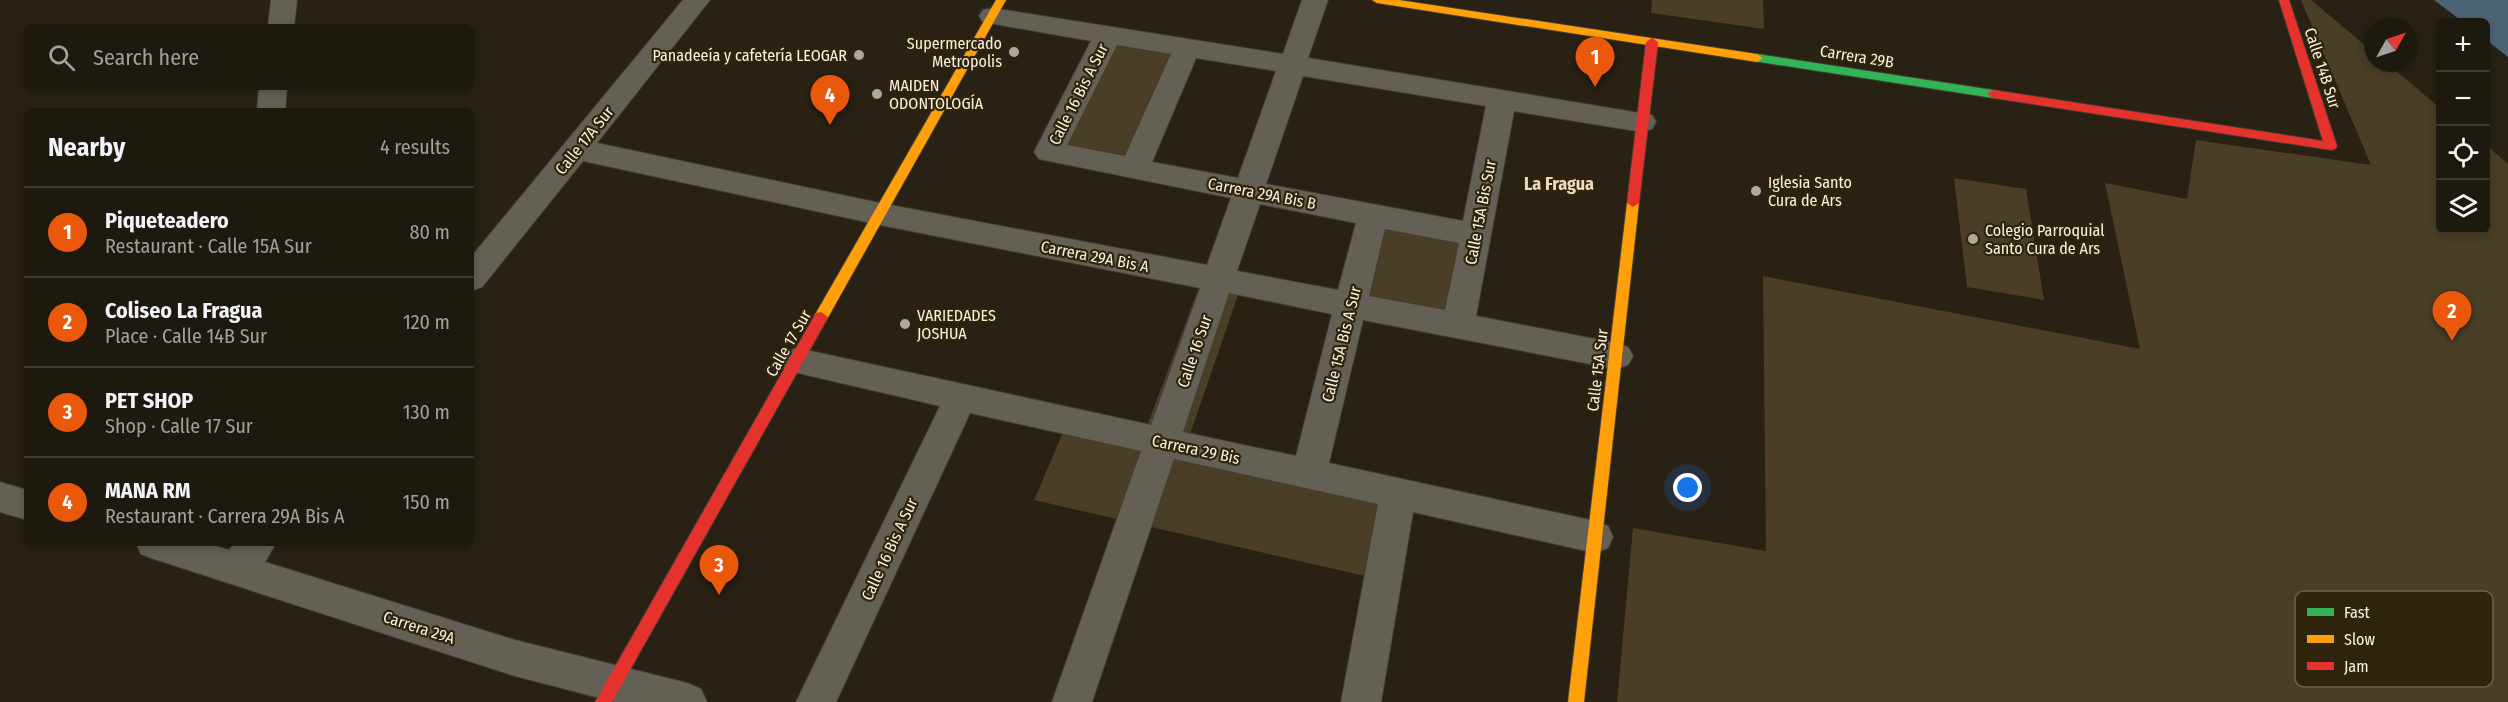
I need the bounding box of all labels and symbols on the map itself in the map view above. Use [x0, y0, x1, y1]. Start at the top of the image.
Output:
north arrow [2364, 18, 2418, 72]
street label: Calle 14B Sur [2300, 25, 2345, 111]
place label: Supermercado Metropolis [907, 34, 1002, 71]
pin: 1 [1576, 38, 1614, 87]
street label: Calle 16 Bis A Sur [1045, 40, 1112, 148]
street label: Carrera 29B [1819, 41, 1895, 72]
marker: Supermercado Metropolis [1007, 45, 1021, 59]
place label: Panadeeía y cafetería LEOGAR [652, 46, 847, 65]
marker: Panadeeía y cafetería LEOGAR [852, 48, 866, 62]
pin: 4 [810, 76, 850, 125]
place label: MAIDEN ODONTOLOGÍA [889, 76, 984, 113]
marker: MAIDEN ODONTOLOGÍA [870, 87, 884, 101]
street label: Calle 17A Sur [551, 102, 618, 178]
street label: Calle 15A Bis Sur [1461, 158, 1500, 266]
district label: La Fragua [1524, 173, 1594, 195]
place label: Iglesia Santo Cura de Ars [1768, 173, 1852, 210]
street label: Carrera 29A Bis B [1206, 174, 1318, 213]
marker: Iglesia Santo Cura de Ars [1749, 184, 1763, 198]
place label: Colegio Parroquial Santo Cura de Ars [1985, 221, 2104, 258]
marker: Colegio Parroquial Santo Cura de Ars [1966, 232, 1980, 246]
street label: Carrera 29A Bis A [1039, 237, 1151, 276]
street label: Calle 15A Bis A Sur [1318, 284, 1365, 404]
pin: 2 [2432, 292, 2472, 341]
street label: Calle 17 Sur [762, 306, 815, 380]
place label: VARIEDADES JOSHUA [917, 306, 996, 343]
street label: Calle 16 Sur [1173, 312, 1216, 390]
marker: VARIEDADES JOSHUA [898, 317, 912, 331]
street label: Calle 15A Sur [1583, 327, 1612, 413]
street label: Carrera 29 Bis [1150, 431, 1242, 468]
your location [1673, 473, 1702, 502]
street label: Calle 16 Bis A Sur [857, 494, 922, 604]
pin: 3 [700, 546, 738, 595]
legend [2295, 591, 2493, 687]
text: Fast [2344, 603, 2371, 622]
street label: Carrera 29A [381, 607, 458, 648]
text: Slow [2344, 630, 2375, 649]
text: Jam [2344, 657, 2369, 676]

